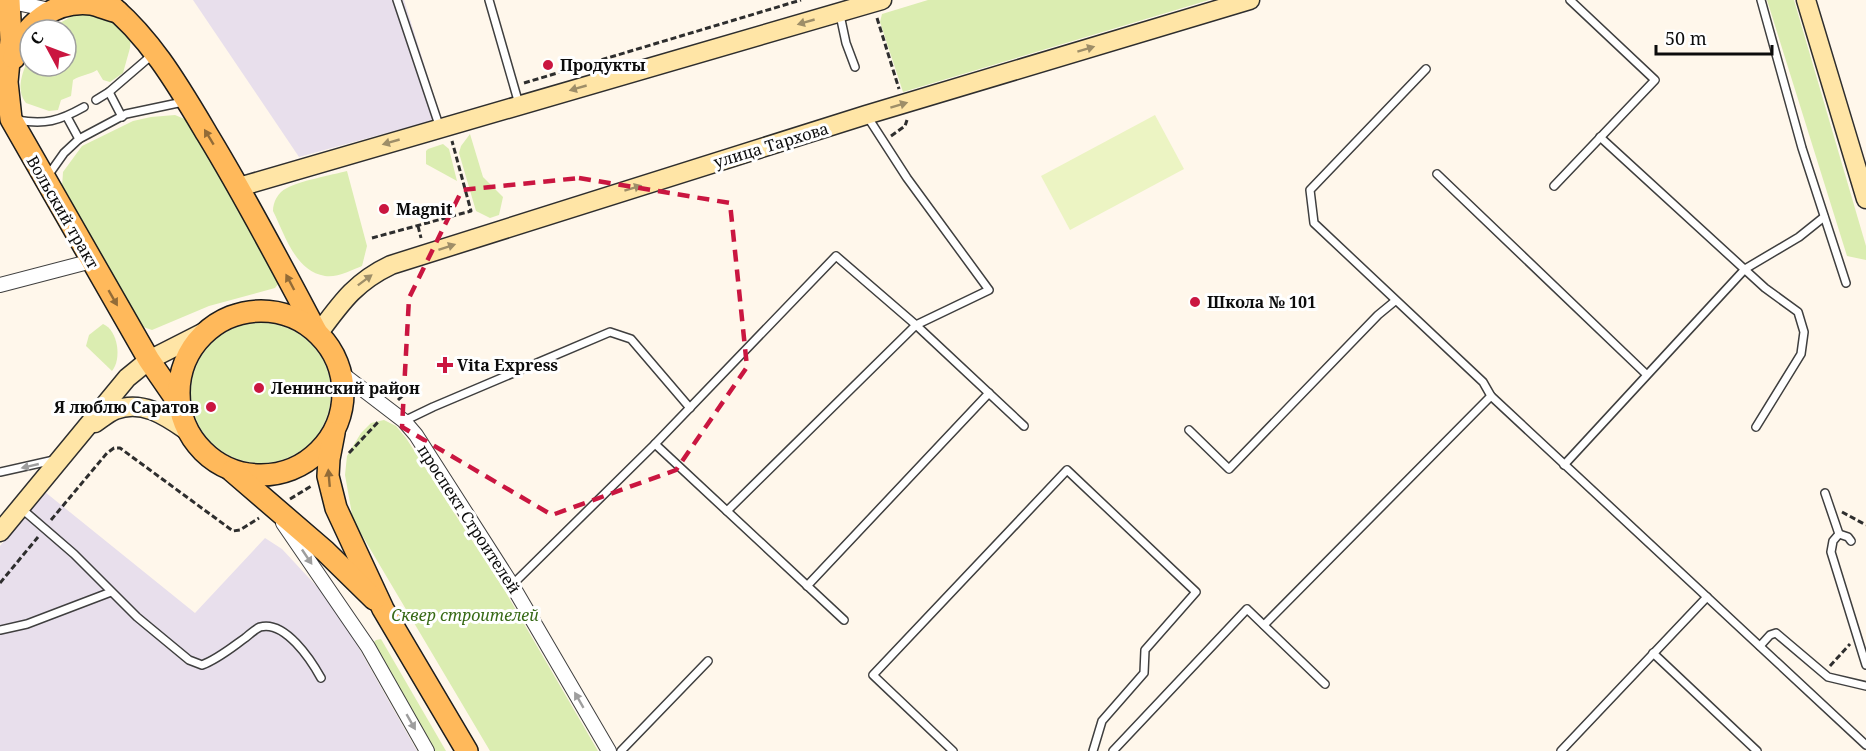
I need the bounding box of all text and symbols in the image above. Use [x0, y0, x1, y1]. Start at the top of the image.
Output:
north arrow [18, 18, 78, 78]
one-way arrow [797, 18, 815, 27]
scale bar [1656, 18, 1772, 56]
text: 50 m [1665, 26, 1707, 50]
text: С [25, 27, 48, 49]
one-way arrow [1077, 44, 1095, 53]
place label: Продукты [560, 54, 645, 76]
marker: Продукты [541, 58, 555, 72]
one-way arrow [569, 84, 587, 93]
one-way arrow [890, 100, 908, 109]
street label: улица Тархова [711, 117, 831, 173]
one-way arrow [204, 128, 214, 145]
one-way arrow [382, 138, 400, 147]
street label: Вольский тракт [22, 152, 105, 273]
one-way arrow [624, 183, 642, 192]
place label: Magnit [396, 198, 453, 220]
marker: Magnit [377, 202, 391, 216]
one-way arrow [438, 242, 456, 251]
one-way arrow [285, 274, 295, 291]
one-way arrow [357, 274, 373, 286]
one-way arrow [108, 290, 118, 307]
place label: Школа № 101 [1207, 291, 1316, 313]
marker: Школа № 101 [1188, 295, 1202, 309]
place label: Vita Express [457, 354, 558, 376]
marker: Vita Express [438, 358, 452, 372]
place label: Ленинский район [271, 377, 420, 399]
marker: Ленинский район [252, 381, 266, 395]
place label: Я люблю Саратов [53, 396, 199, 418]
marker: Я люблю Саратов [204, 400, 218, 414]
street label: проспект Строителей [412, 440, 526, 598]
one-way arrow [20, 461, 39, 471]
one-way arrow [325, 468, 334, 487]
one-way arrow [301, 549, 312, 565]
park label: Cквер cтроителей [391, 604, 539, 626]
one-way arrow [574, 692, 584, 709]
one-way arrow [405, 714, 416, 730]

